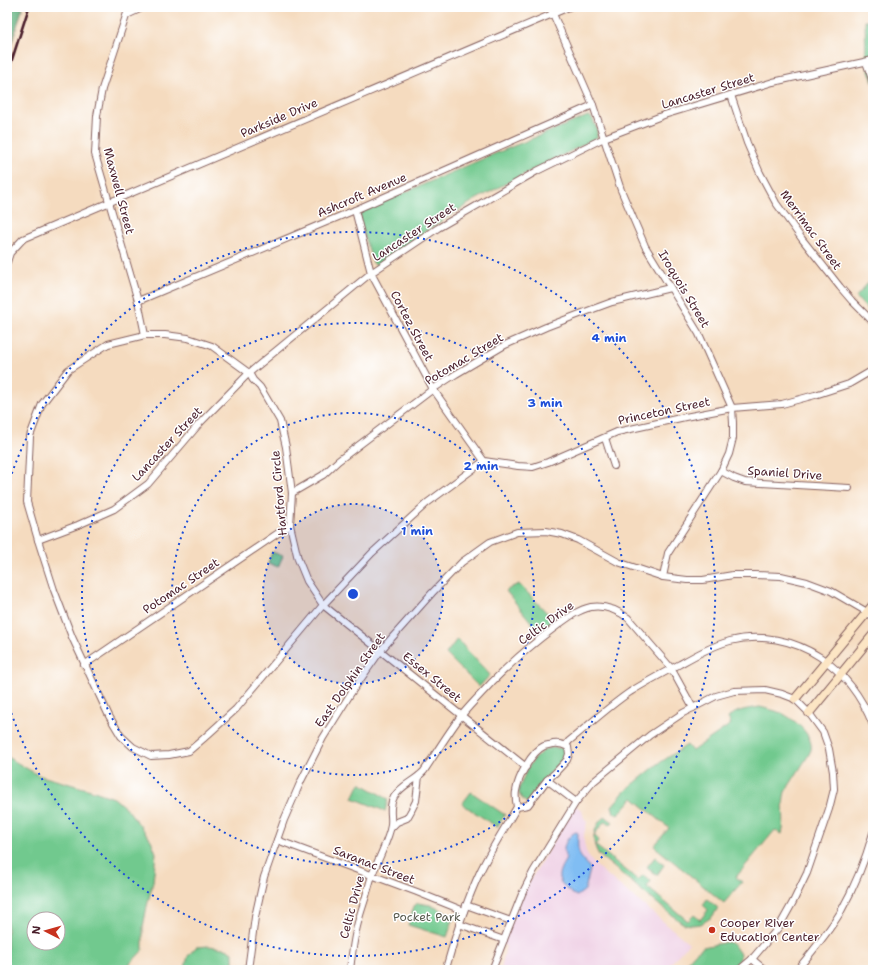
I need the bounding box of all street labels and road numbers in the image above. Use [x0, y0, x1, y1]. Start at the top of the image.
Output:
street label: Lancaster Street [659, 69, 757, 113]
street label: Parkside Drive [238, 94, 320, 141]
street label: Maxwell Street [100, 146, 138, 236]
street label: Ashcroft Avenue [315, 169, 409, 221]
street label: Merrimac Street [777, 187, 845, 273]
street label: Lancaster Street [369, 199, 459, 265]
street label: Iroquois Street [654, 247, 714, 331]
street label: Cortez Street [387, 288, 437, 364]
street label: Potomac Street [422, 329, 506, 389]
street label: Princeton Street [616, 393, 712, 429]
street label: Lancaster Street [128, 403, 206, 485]
street label: Hartford Circle [267, 449, 291, 536]
street label: Spaniel Drive [747, 462, 823, 484]
street label: Potomac Street [140, 554, 222, 618]
street label: Celtic Drive [515, 597, 577, 649]
street label: East Dolphin Street [311, 629, 389, 731]
street label: Essex Street [399, 648, 465, 706]
street label: Saranac Street [331, 842, 417, 888]
street label: Celtic Drive [336, 873, 368, 940]

